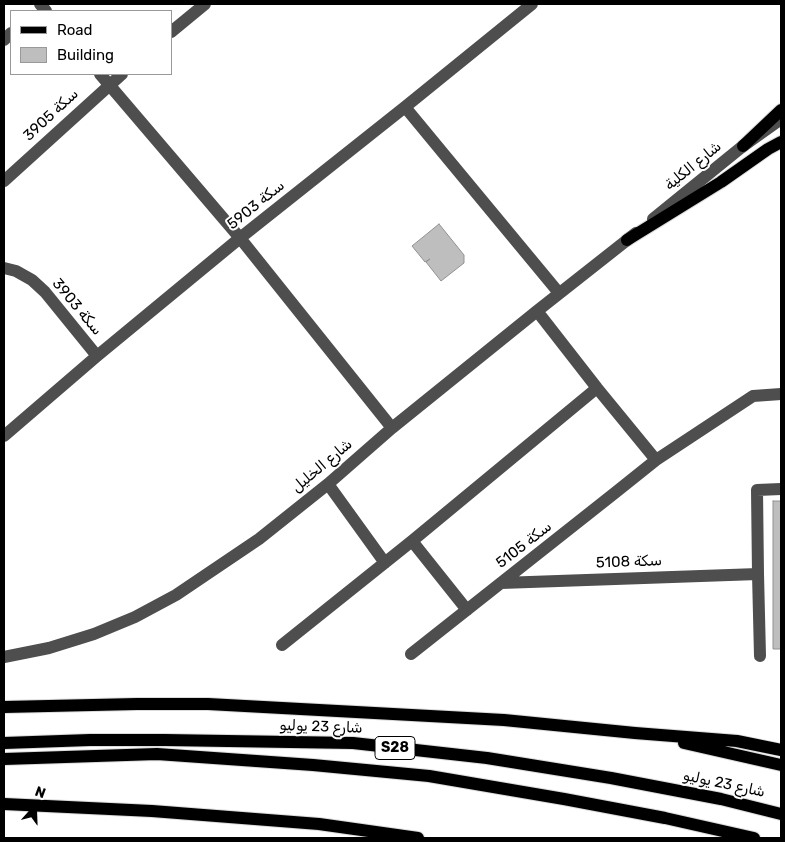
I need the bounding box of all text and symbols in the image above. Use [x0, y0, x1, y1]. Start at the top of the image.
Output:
legend [10, 10, 172, 75]
text: Road [57, 21, 93, 39]
text: Building [57, 46, 114, 64]
street label: سكة 3905 [20, 85, 82, 145]
street label: شارع الكلية [661, 138, 725, 194]
street label: سكة 5903 [224, 176, 288, 234]
street label: سكة 3903 [48, 275, 106, 339]
street label: شارع الخليل [288, 435, 356, 497]
street label: سكة 5105 [493, 518, 555, 572]
street label: سكة 5108 [596, 552, 662, 572]
street label: شارع 23 يوليو [279, 717, 363, 737]
road number: S28 [375, 736, 415, 760]
street label: شارع 23 يوليو [681, 767, 767, 801]
north arrow [10, 782, 60, 832]
text: N [33, 783, 48, 802]

